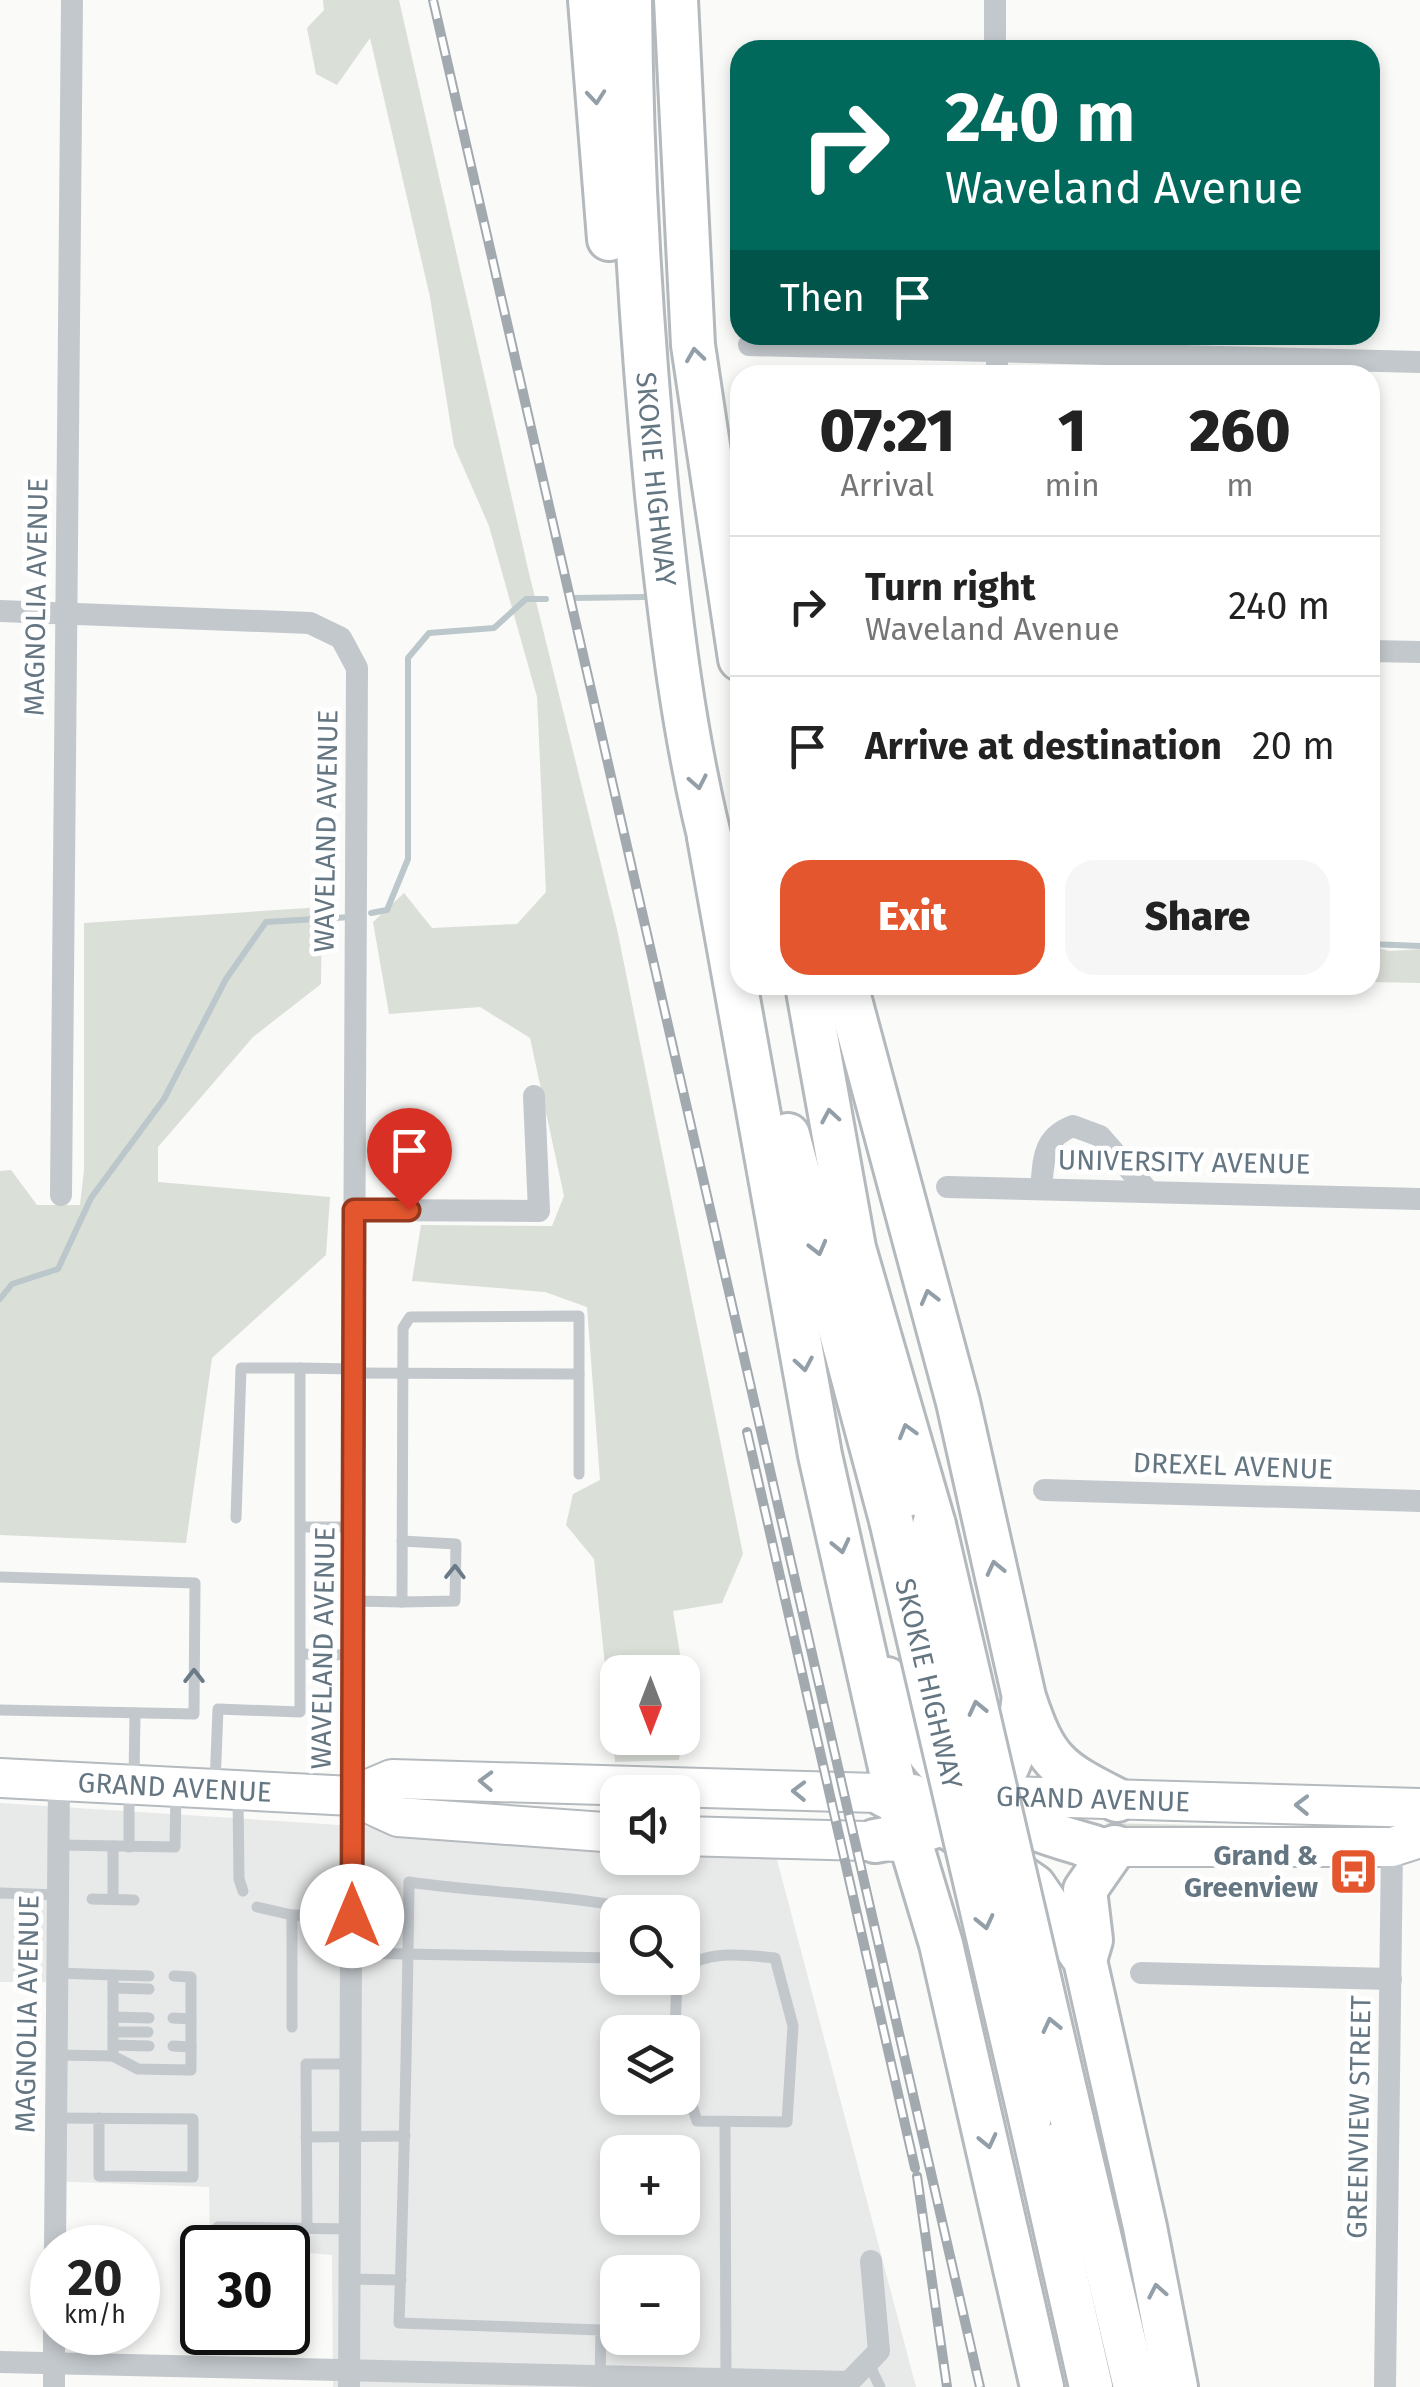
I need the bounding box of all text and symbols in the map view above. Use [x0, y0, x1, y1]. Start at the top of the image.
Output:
text: 240 m [945, 76, 1135, 160]
icon: right [780, 80, 910, 210]
one-way arrow [585, 90, 606, 106]
text: Waveland Avenue [945, 161, 1303, 215]
icon: arrive [885, 270, 940, 325]
text: Then [780, 275, 865, 321]
one-way arrow [686, 347, 707, 364]
street label: SKOKIE HIGHWAY [630, 371, 683, 589]
text: 07:21 [819, 395, 955, 467]
text: 1 [1058, 395, 1086, 467]
text: 260 [1189, 395, 1291, 467]
text: Arrival [840, 466, 934, 504]
text: min [1045, 466, 1100, 504]
text: m [1226, 466, 1254, 504]
street label: MAGNOLIA AVENUE [17, 478, 55, 716]
text: Turn right [865, 564, 1035, 610]
icon: right [780, 579, 835, 634]
text: 240 m [1228, 583, 1330, 629]
text: Waveland Avenue [865, 610, 1120, 648]
street label: WAVELAND AVENUE [307, 709, 345, 953]
icon: arrive [780, 719, 835, 774]
text: Arrive at destination [865, 723, 1222, 769]
text: 20 m [1252, 723, 1335, 769]
one-way arrow [687, 773, 708, 790]
button: Exit [780, 860, 1045, 975]
button: Share [1065, 860, 1330, 975]
pin [367, 1108, 452, 1211]
one-way arrow [820, 1108, 841, 1124]
icon: arrive [382, 1123, 437, 1178]
street label: UNIVERSITY AVENUE [1057, 1143, 1311, 1181]
one-way arrow [807, 1239, 828, 1257]
one-way arrow [920, 1289, 941, 1306]
one-way arrow [793, 1356, 814, 1372]
one-way arrow [898, 1423, 919, 1440]
street label: DREXEL AVENUE [1132, 1446, 1334, 1486]
street label: WAVELAND AVENUE [304, 1526, 342, 1770]
one-way arrow [829, 1537, 850, 1554]
one-way arrow [986, 1560, 1007, 1577]
one-way arrow [445, 1564, 466, 1580]
street label: SKOKIE HIGHWAY [889, 1575, 970, 1793]
north arrow [600, 1655, 700, 1755]
map controls [600, 1655, 700, 2355]
one-way arrow [183, 1667, 205, 1682]
one-way arrow [968, 1700, 989, 1717]
street label: GRAND AVENUE [77, 1766, 273, 1808]
one-way arrow [477, 1771, 493, 1792]
button: sound [600, 1775, 700, 1875]
street label: GRAND AVENUE [995, 1779, 1190, 1818]
one-way arrow [790, 1780, 806, 1801]
one-way arrow [1294, 1795, 1310, 1816]
place label: Grand & Greenview [1184, 1839, 1318, 1904]
bus stop icon: Grand & Greenview [1327, 1845, 1379, 1897]
position arrow [300, 1864, 404, 1968]
street label: MAGNOLIA AVENUE [8, 1895, 46, 2133]
button: search [600, 1895, 700, 1995]
one-way arrow [973, 1913, 994, 1930]
street label: GREENVIEW STREET [1340, 1994, 1378, 2239]
button: layers [600, 2015, 700, 2115]
one-way arrow [1041, 2017, 1062, 2034]
one-way arrow [976, 2132, 997, 2149]
button: + [600, 2135, 700, 2235]
speed limit sign: 30 [180, 2225, 310, 2355]
text: 20 [67, 2248, 123, 2308]
button: − [600, 2255, 700, 2355]
one-way arrow [1148, 2283, 1169, 2300]
text: km/h [64, 2300, 126, 2330]

